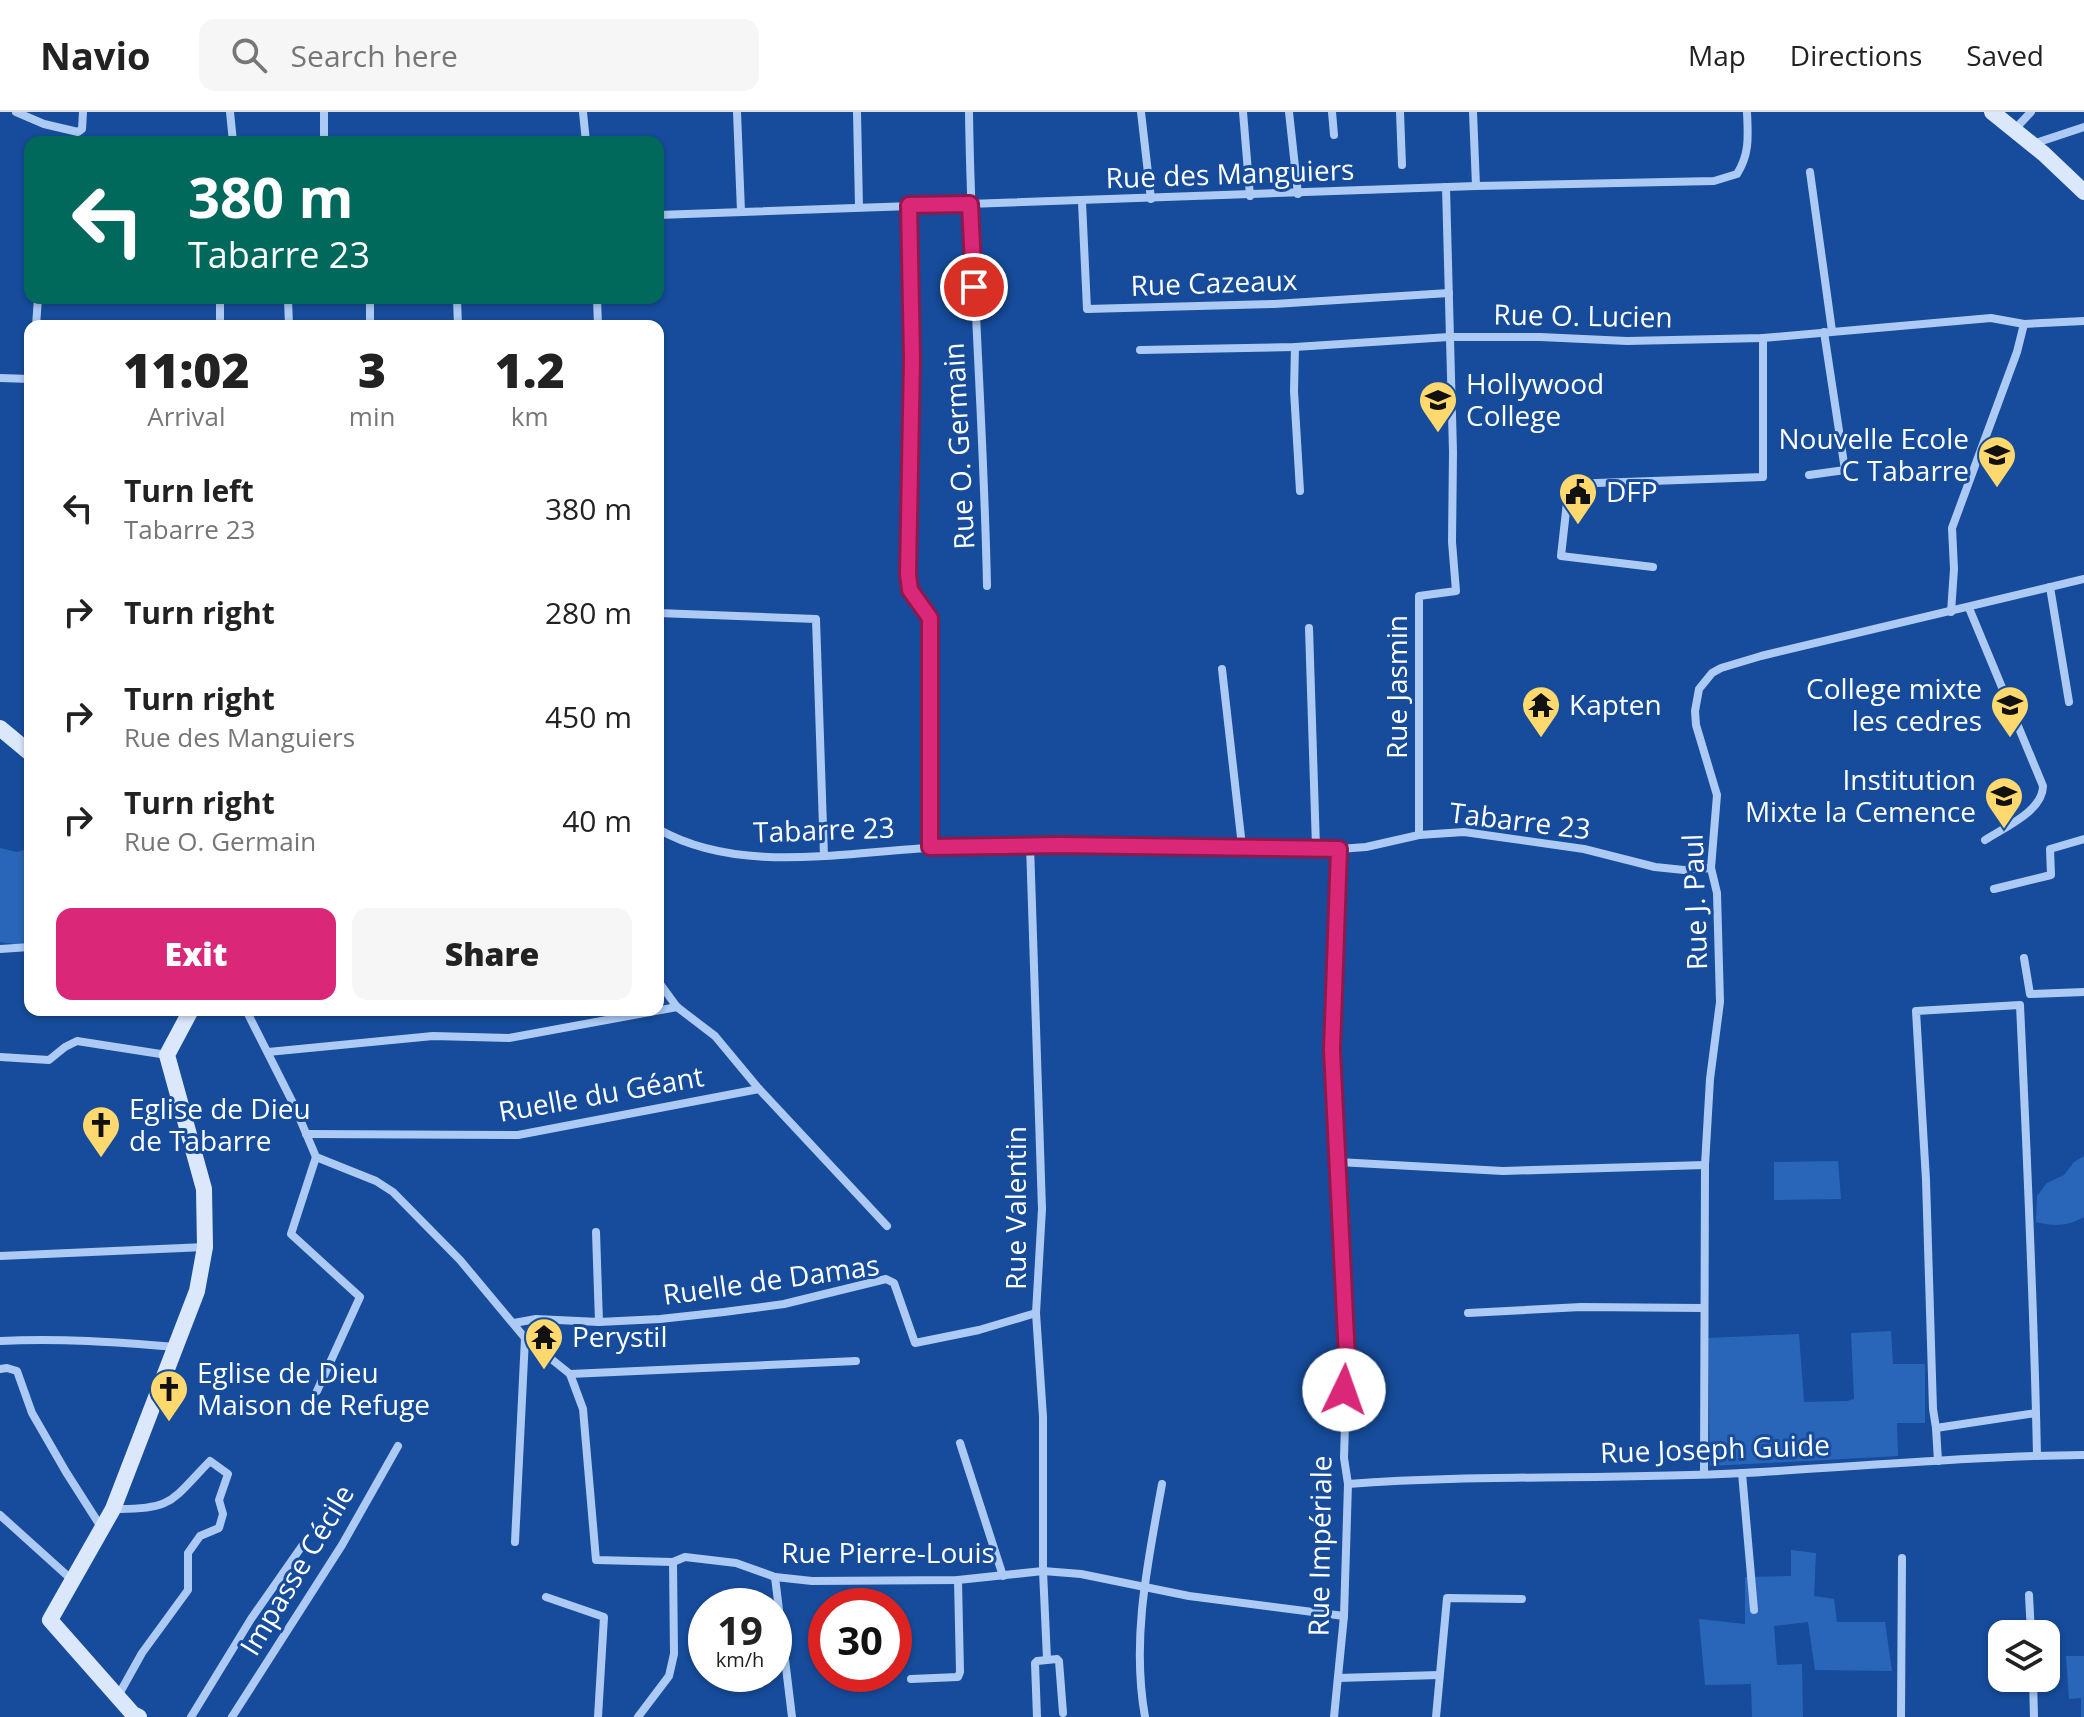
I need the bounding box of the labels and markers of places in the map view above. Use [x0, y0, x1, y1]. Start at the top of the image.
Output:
pin [940, 253, 1008, 321]
place label: Hollywood College [1466, 364, 1604, 434]
school or university icon: Hollywood College [1417, 379, 1459, 434]
place label: Nouvelle Ecole C Tabarre [1778, 419, 1969, 489]
school or university icon: Nouvelle Ecole C Tabarre [1976, 434, 2018, 489]
public building icon: DFP [1557, 471, 1599, 526]
place label: DFP [1606, 472, 1658, 510]
place label: College mixte les cedres [1806, 669, 1982, 739]
temple icon: Kapten [1520, 684, 1562, 739]
school or university icon: College mixte les cedres [1989, 684, 2031, 739]
place label: Kapten [1569, 685, 1662, 723]
place label: Institution Mixte la Cemence [1745, 760, 1976, 830]
school or university icon: Institution Mixte la Cemence [1983, 775, 2025, 830]
place label: Eglise de Dieu de Tabarre [129, 1089, 311, 1159]
church icon: Eglise de Dieu de Tabarre [80, 1104, 122, 1159]
temple icon: Perystil [523, 1316, 565, 1371]
place label: Perystil [572, 1317, 668, 1355]
place label: Eglise de Dieu Maison de Refuge [197, 1353, 430, 1423]
church icon: Eglise de Dieu Maison de Refuge [148, 1368, 190, 1423]

